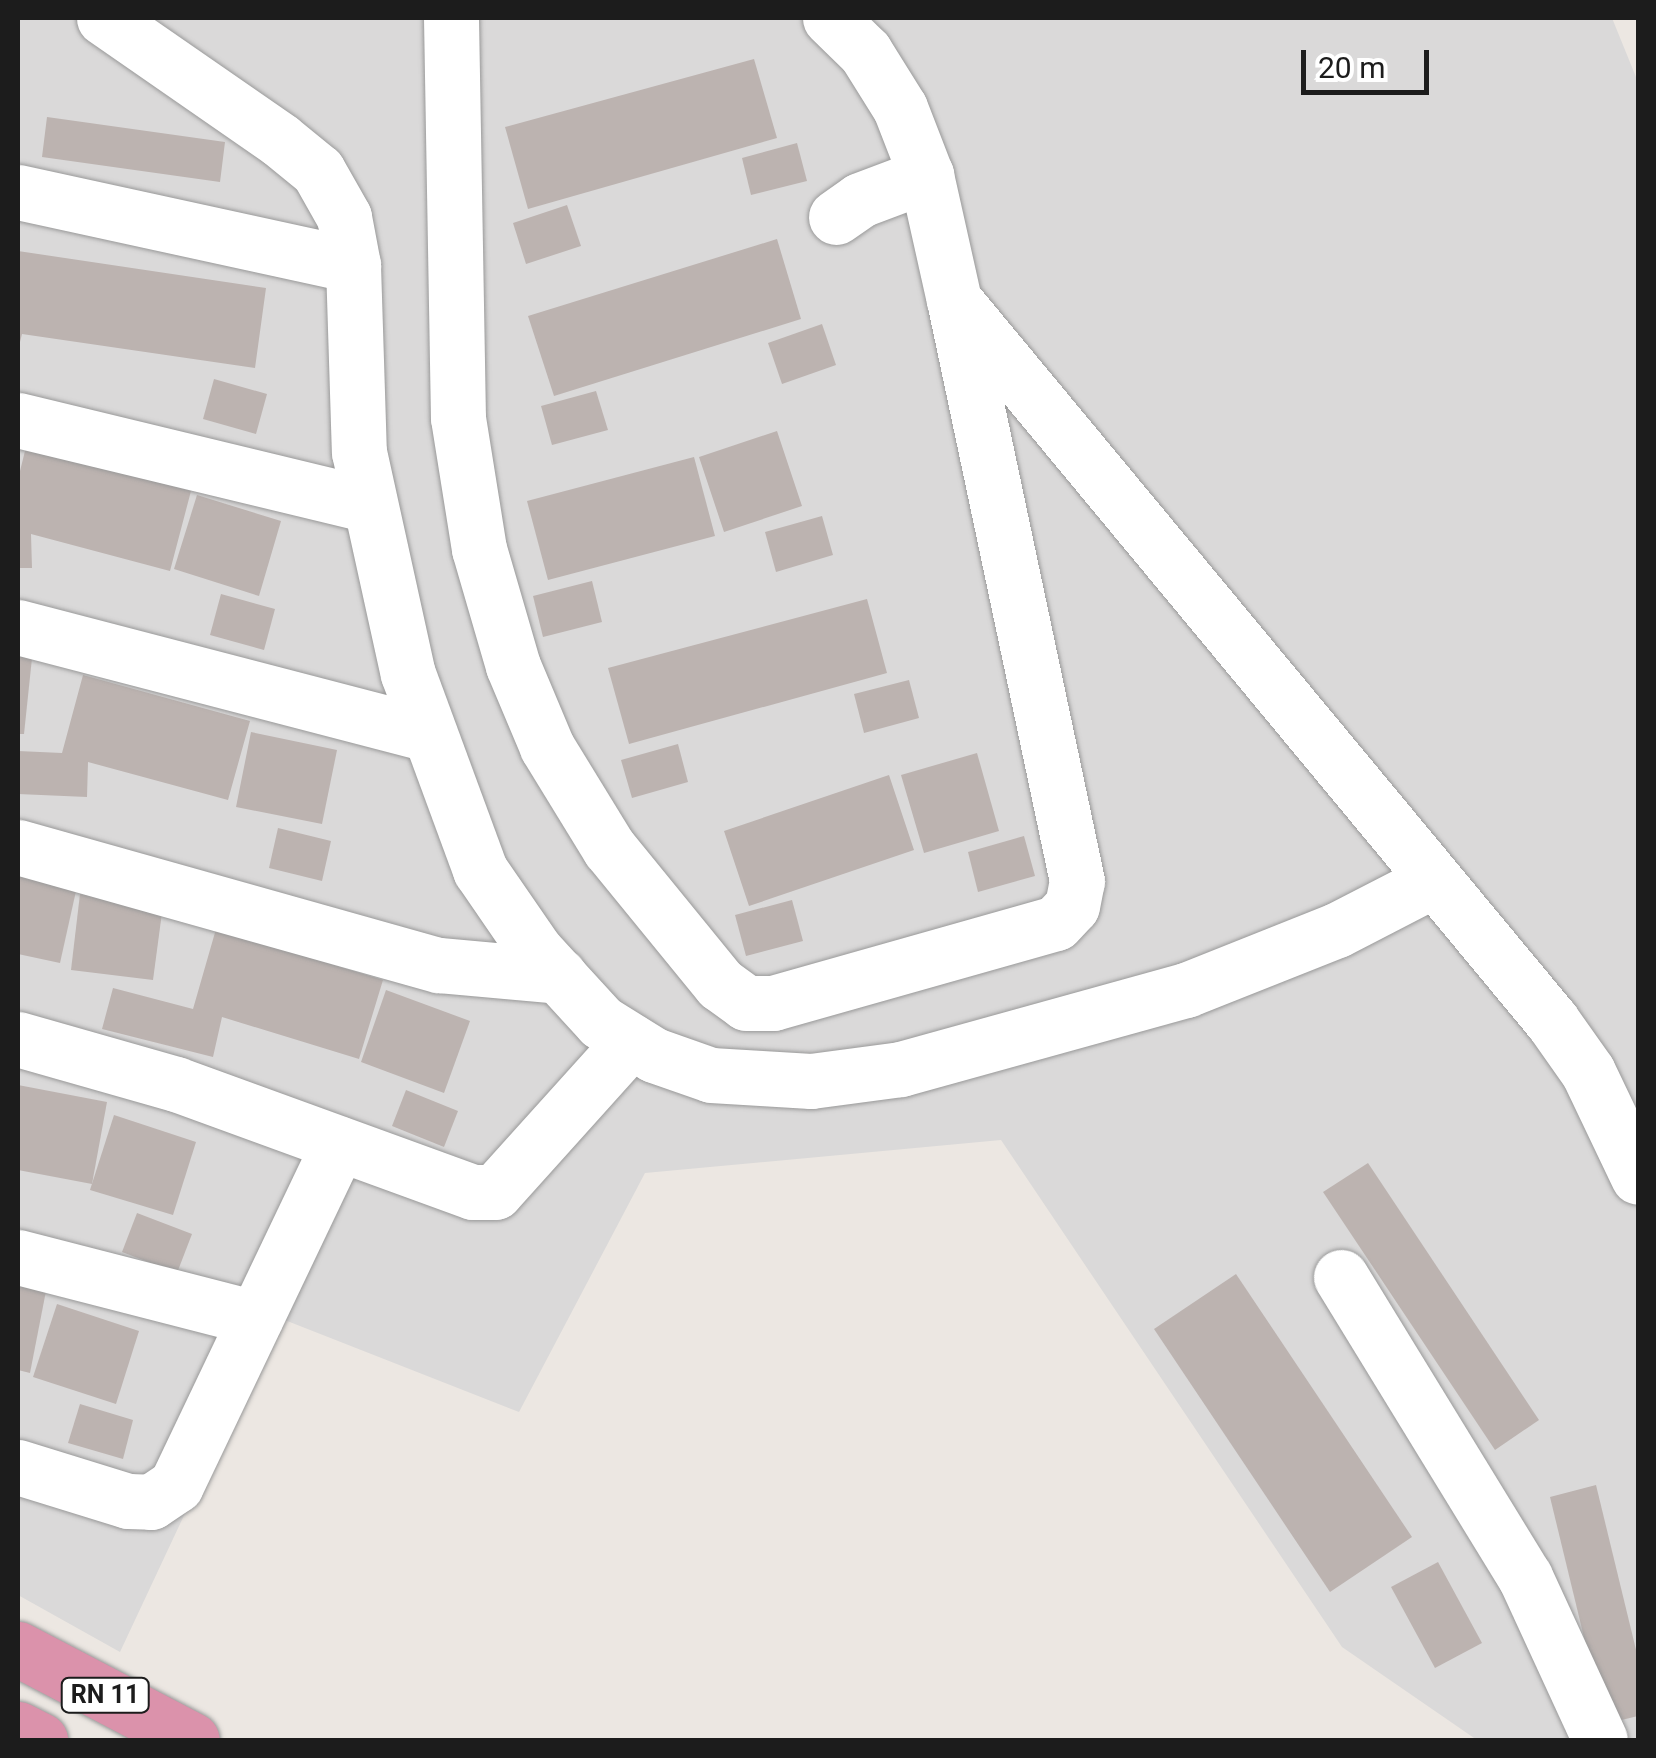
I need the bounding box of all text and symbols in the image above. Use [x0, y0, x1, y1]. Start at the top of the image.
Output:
scale bar [1306, 30, 1434, 92]
text: 20 m [1318, 50, 1385, 85]
road number: RN 11 [60, 1675, 150, 1715]

